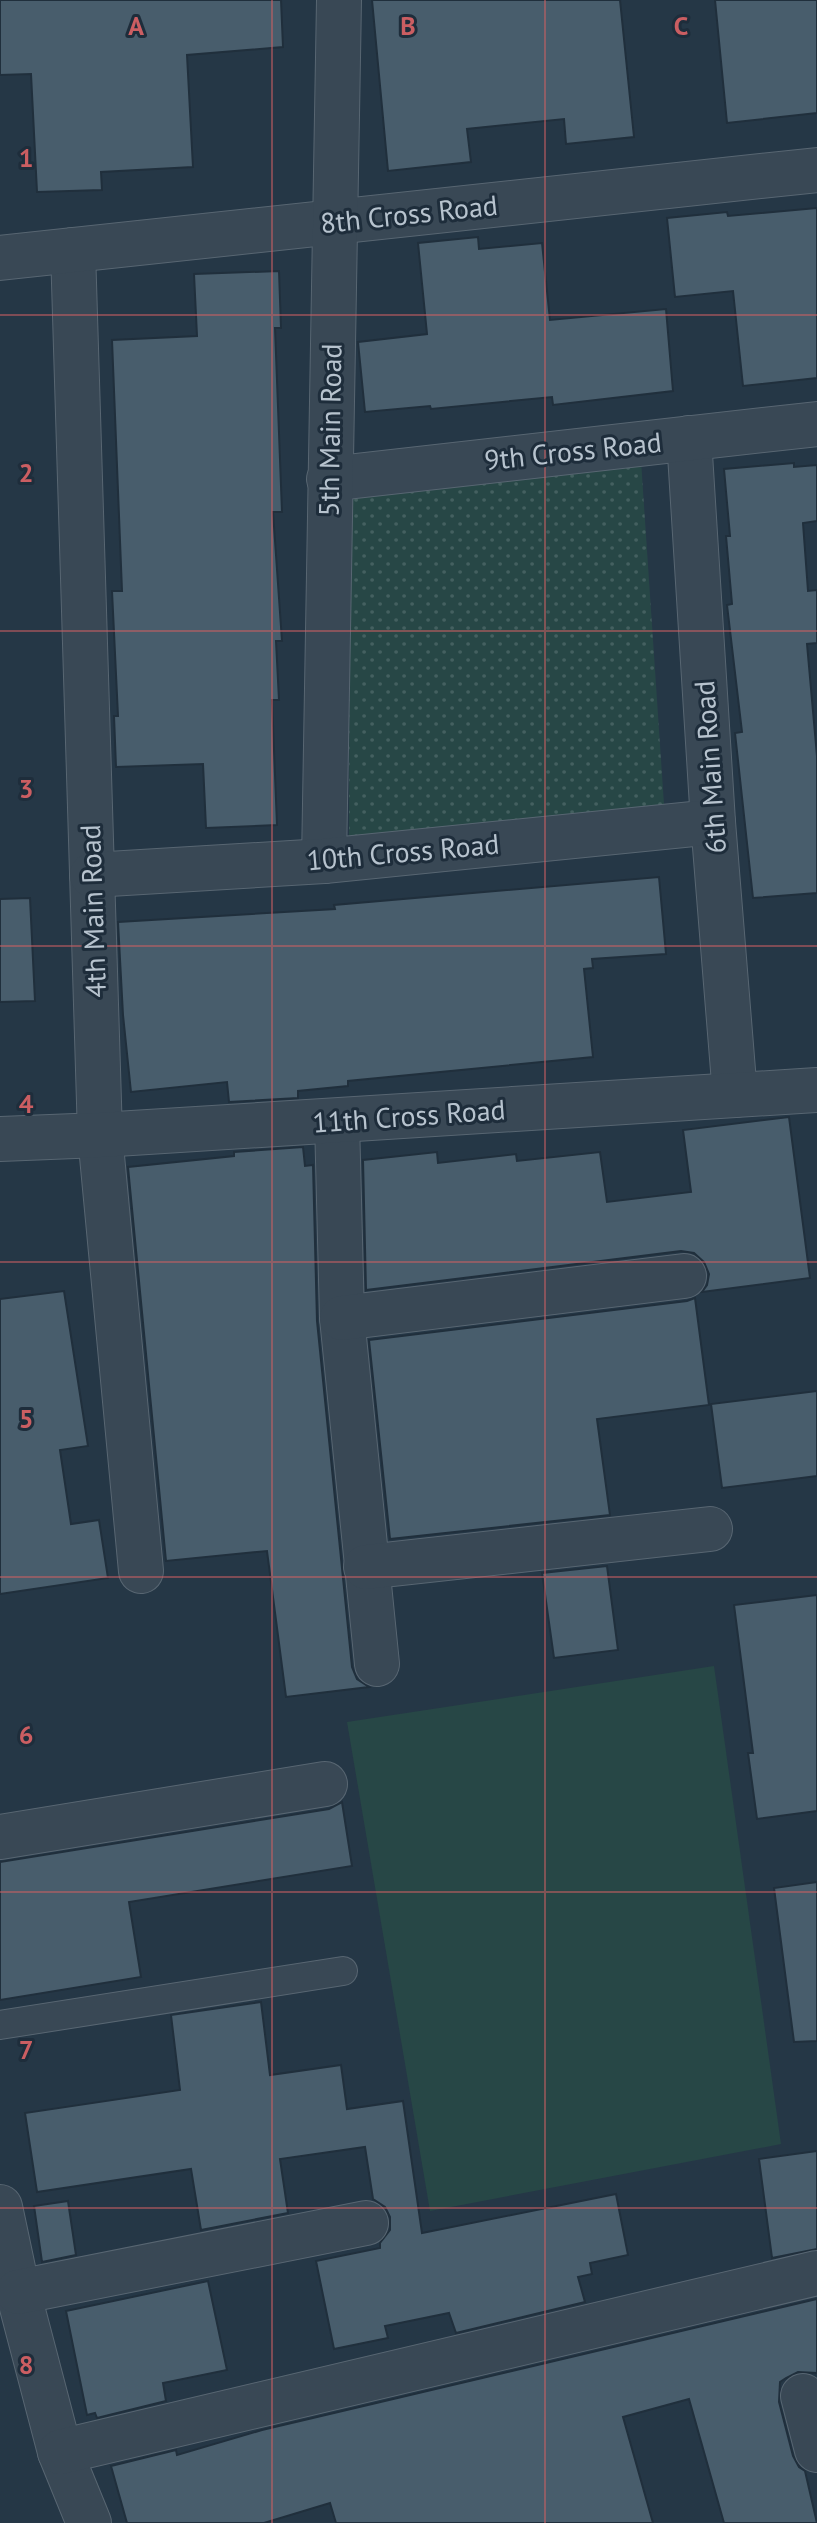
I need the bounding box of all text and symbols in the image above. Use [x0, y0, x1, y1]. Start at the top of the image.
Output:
text: A [128, 9, 144, 42]
text: B [400, 9, 416, 42]
text: C [674, 9, 688, 42]
text: 1 [19, 141, 33, 174]
street label: 8th Cross Road [319, 186, 499, 241]
street label: 5th Main Road [309, 343, 350, 517]
street label: 9th Cross Road [483, 423, 663, 478]
text: 2 [19, 456, 33, 489]
street label: 6th Main Road [685, 679, 734, 855]
text: 3 [19, 772, 33, 805]
street label: 4th Main Road [71, 824, 114, 998]
street label: 10th Cross Road [305, 825, 501, 878]
text: 4 [19, 1087, 34, 1120]
street label: 11th Cross Road [311, 1090, 507, 1141]
text: 5 [19, 1402, 33, 1435]
text: 6 [19, 1718, 33, 1751]
text: 7 [19, 2033, 33, 2066]
text: 8 [19, 2348, 33, 2381]

